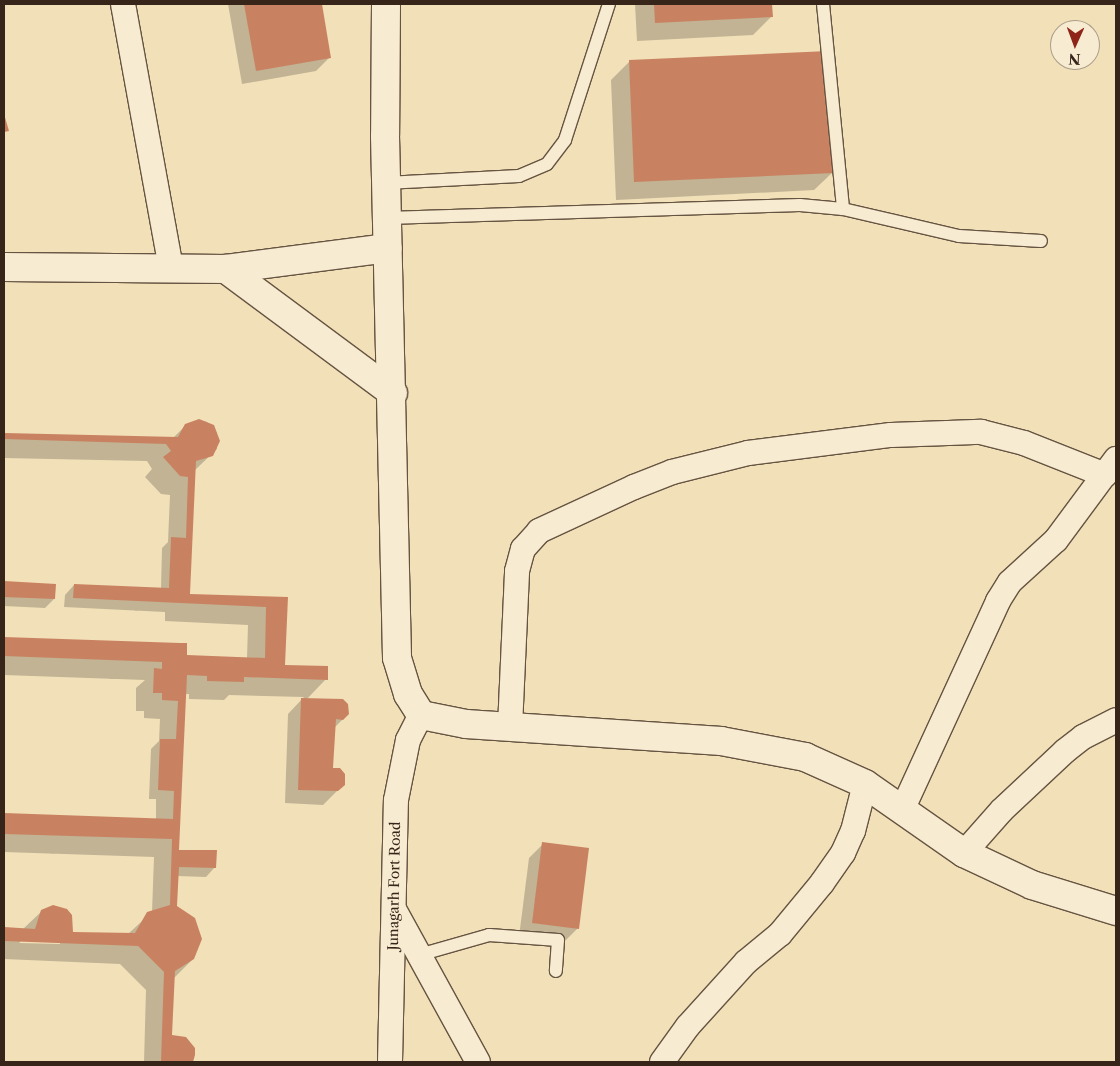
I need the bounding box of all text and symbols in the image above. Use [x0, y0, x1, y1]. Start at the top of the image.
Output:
north arrow [1050, 20, 1100, 70]
text: N [1068, 50, 1081, 68]
street label: Junagarh Fort Road [384, 821, 404, 951]

